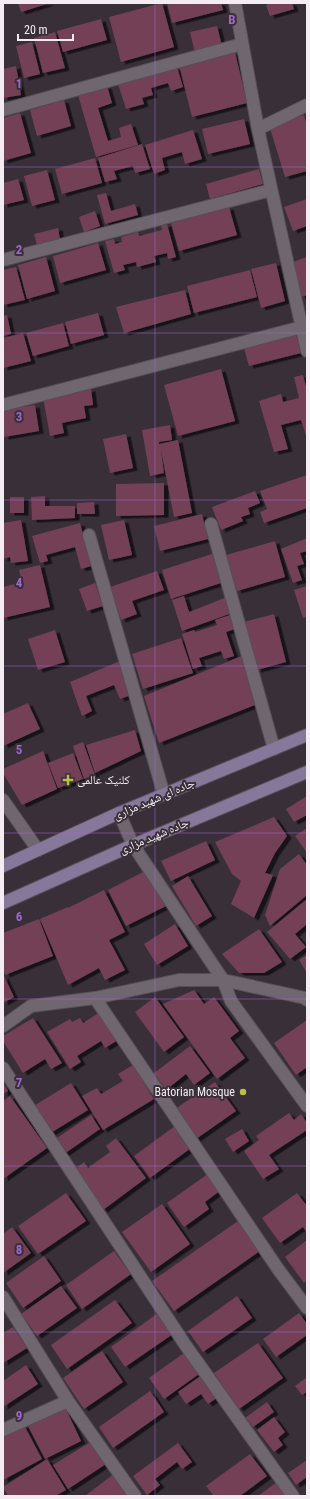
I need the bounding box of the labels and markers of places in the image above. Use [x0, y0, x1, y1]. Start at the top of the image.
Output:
place label: کلنیک عالمی [77, 773, 130, 787]
marker: کلنیک عالمی [62, 774, 74, 786]
place label: Batorian Mosque [155, 1085, 235, 1099]
marker: Batorian Mosque [238, 1087, 248, 1097]

